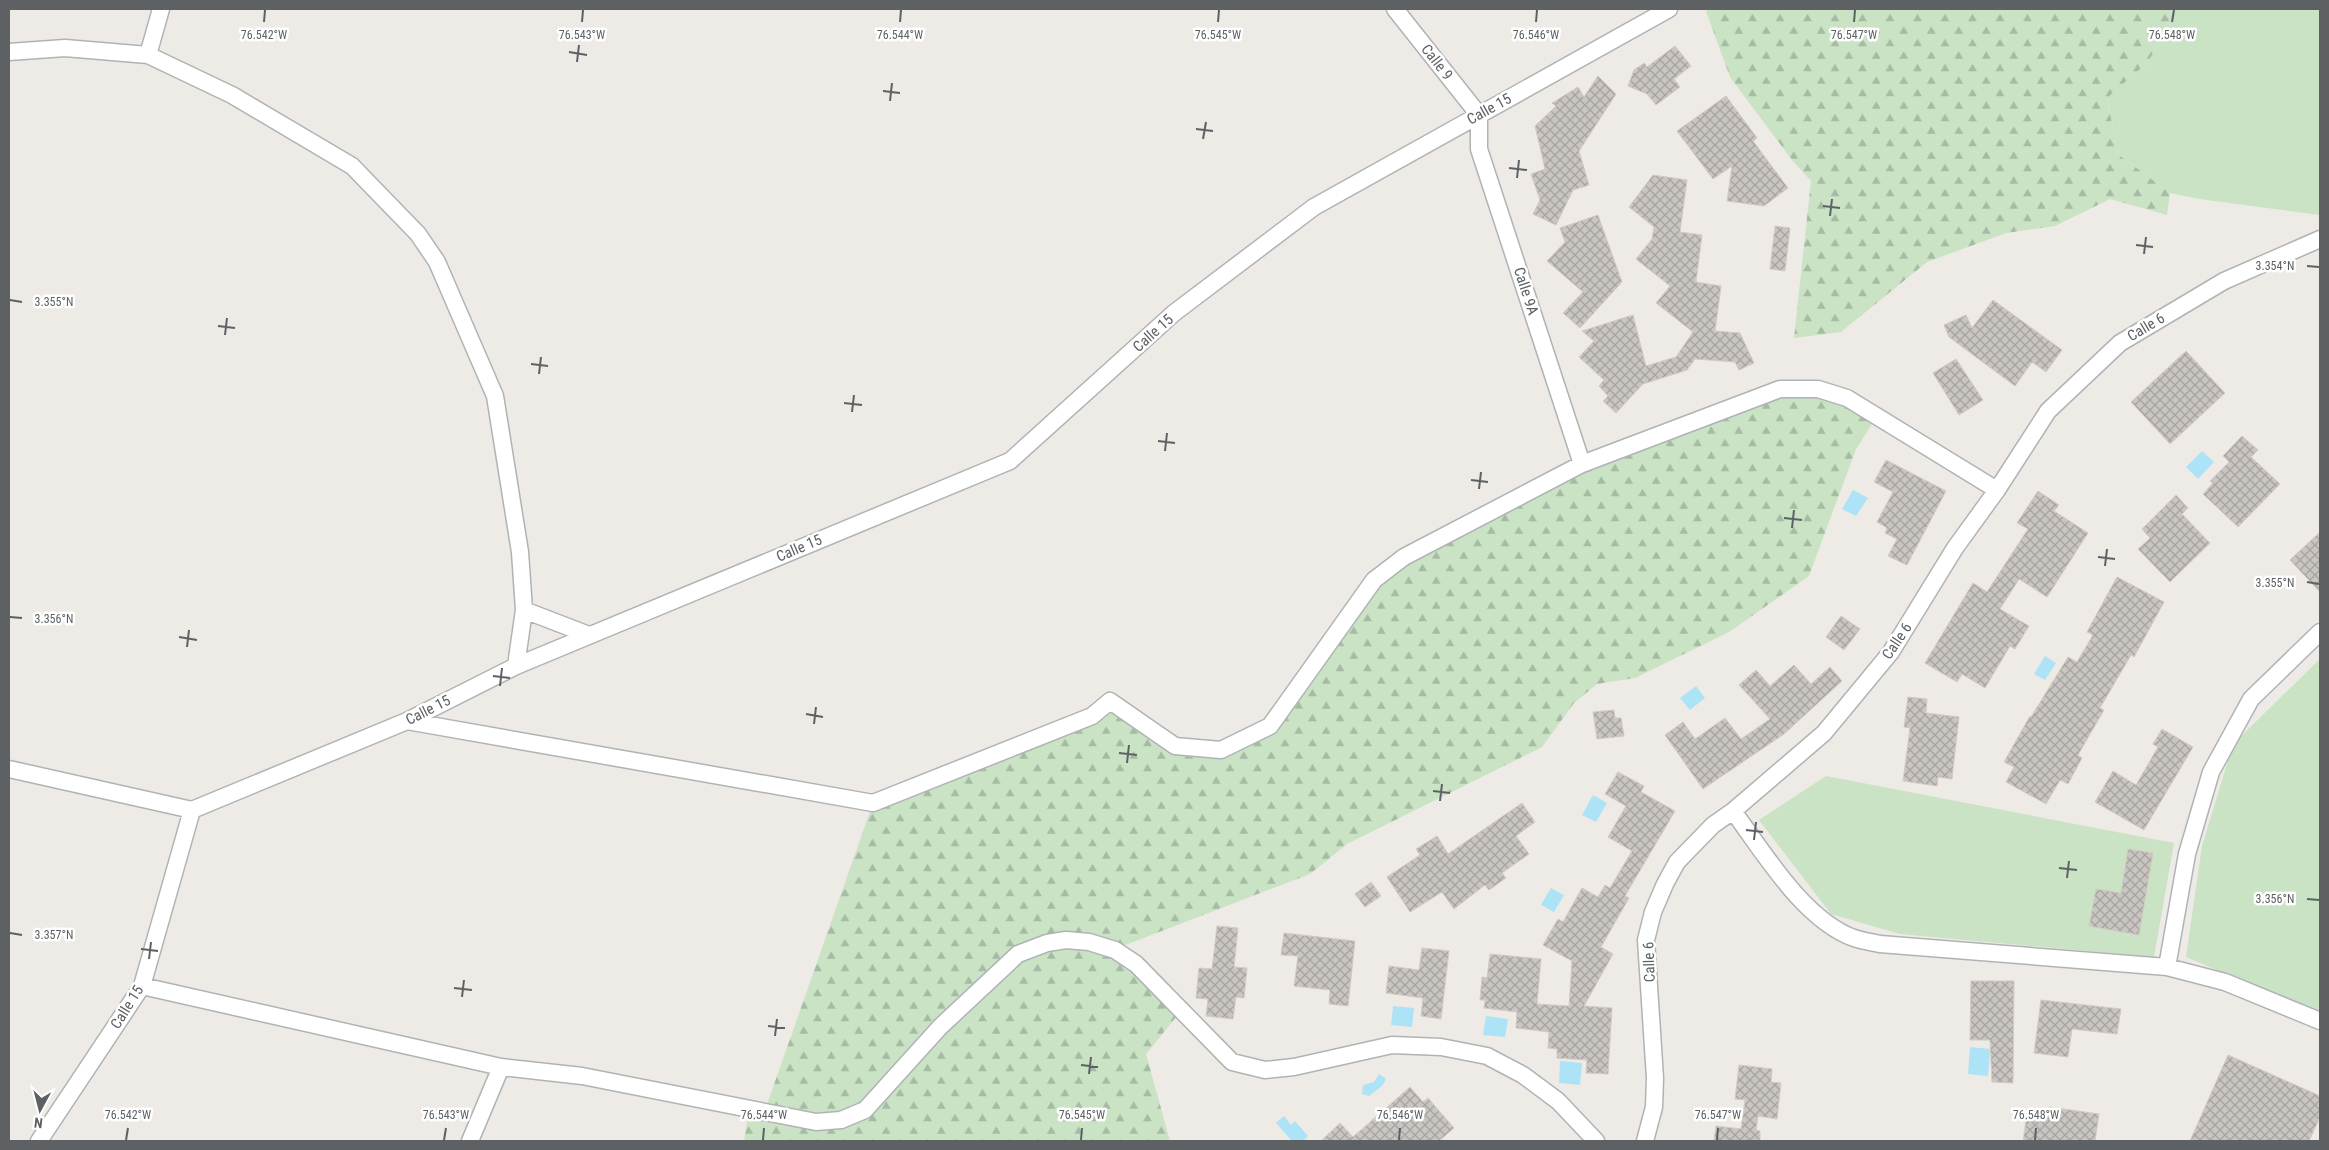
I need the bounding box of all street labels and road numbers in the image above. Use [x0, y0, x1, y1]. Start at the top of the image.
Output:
street label: Calle 9 [1417, 41, 1457, 83]
street label: Calle 15 [1464, 90, 1514, 128]
street label: Calle 9A [1510, 265, 1542, 317]
street label: Calle 6 [2124, 309, 2168, 345]
street label: Calle 15 [1129, 310, 1177, 356]
street label: Calle 15 [773, 530, 825, 566]
street label: Calle 6 [1878, 619, 1916, 663]
street label: Calle 15 [403, 691, 453, 729]
street label: Calle 6 [1639, 941, 1659, 983]
street label: Calle 15 [107, 982, 147, 1032]

